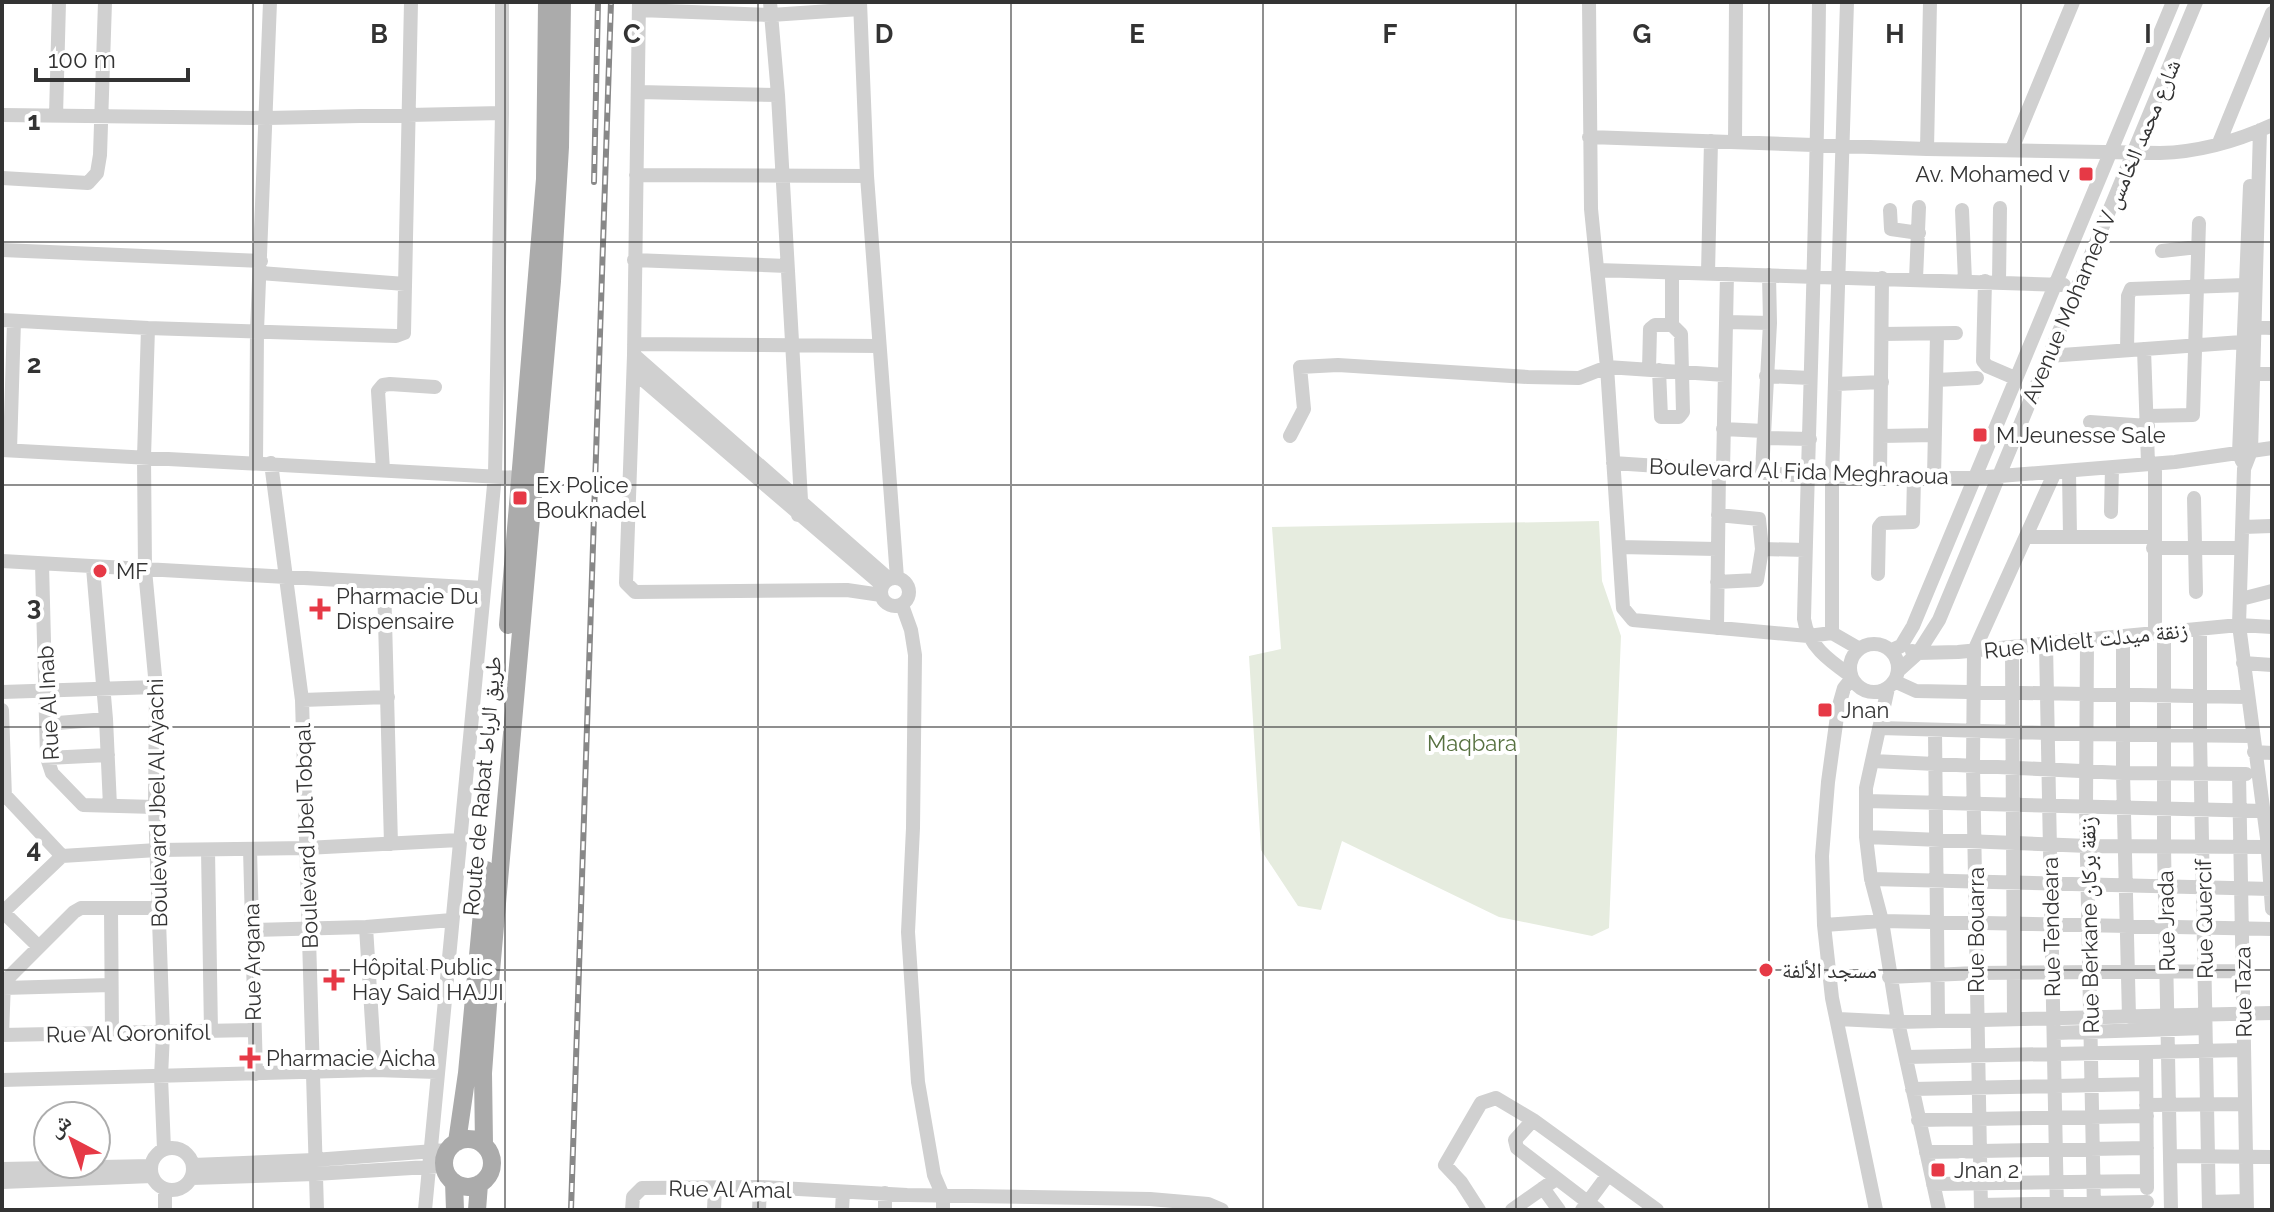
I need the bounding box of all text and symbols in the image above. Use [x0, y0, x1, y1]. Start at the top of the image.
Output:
text: B [370, 19, 388, 49]
text: C [623, 19, 641, 49]
text: D [875, 19, 893, 49]
text: E [1129, 19, 1145, 49]
text: F [1383, 19, 1398, 49]
text: G [1633, 19, 1651, 49]
text: H [1885, 19, 1905, 49]
text: I [2144, 19, 2152, 49]
scale bar [36, 32, 188, 82]
text: 100 m [48, 45, 116, 74]
street label: Avenue Mohamed V شارع محمد الخامس [2017, 55, 2186, 407]
text: 1 [28, 106, 41, 136]
place label: Av. Mohamed v [1915, 161, 2070, 187]
marker: Av. Mohamed v [2077, 165, 2095, 183]
text: 2 [27, 349, 41, 379]
place label: M.Jeunesse Sale [1996, 422, 2166, 448]
marker: M.Jeunesse Sale [1971, 426, 1989, 444]
street label: Boulevard Al Fida Meghraoua [1649, 453, 1949, 489]
place label: Ex Police Bouknadel [536, 472, 646, 523]
marker: Ex Police Bouknadel [511, 489, 529, 507]
place label: MF [116, 558, 148, 584]
marker: MF [91, 562, 109, 580]
place label: Pharmacie Du Dispensaire [336, 583, 479, 634]
text: 3 [27, 591, 41, 621]
marker: Pharmacie Du Dispensaire [311, 600, 329, 618]
street label: Rue Midelt زنقة ميدلت [1983, 616, 2189, 664]
street label: Rue Al Inab [32, 645, 64, 761]
street label: Route de Rabat طريق الرباط [458, 655, 507, 917]
street label: Boulevard Jbel Al Ayachi [142, 678, 172, 928]
place label: Jnan [1841, 697, 1889, 723]
marker: Jnan [1816, 701, 1834, 719]
street label: Boulevard Jbel Tobqal [289, 723, 323, 949]
park label: Maqbara [1427, 730, 1517, 756]
street label: Rue Berkane زنقة بركان [2074, 816, 2105, 1034]
text: 4 [27, 834, 41, 864]
street label: Rue Tendeara [2037, 857, 2065, 997]
street label: Rue Quercif [2190, 858, 2218, 979]
street label: Rue Bouarra [1963, 867, 1989, 993]
street label: Rue Jrada [2152, 870, 2180, 972]
street label: Rue Argana [238, 903, 266, 1021]
street label: Rue Taza [2229, 946, 2257, 1038]
place label: Hôpital Public Hay Said HAJJI [352, 954, 504, 1005]
place label: مسجد الألفة [1782, 957, 1877, 983]
marker: مسجد الألفة [1757, 961, 1775, 979]
marker: Hôpital Public Hay Said HAJJI [323, 969, 345, 991]
street label: Rue Al Qoronifol [46, 1019, 210, 1047]
place label: Pharmacie Aicha [266, 1045, 436, 1071]
marker: Pharmacie Aicha [241, 1049, 259, 1067]
north arrow [32, 1100, 112, 1180]
text: ش [42, 1107, 77, 1143]
place label: Jnan 2 [1954, 1157, 2019, 1183]
marker: Jnan 2 [1929, 1161, 1947, 1179]
street label: Rue Al Amal [668, 1175, 792, 1203]

